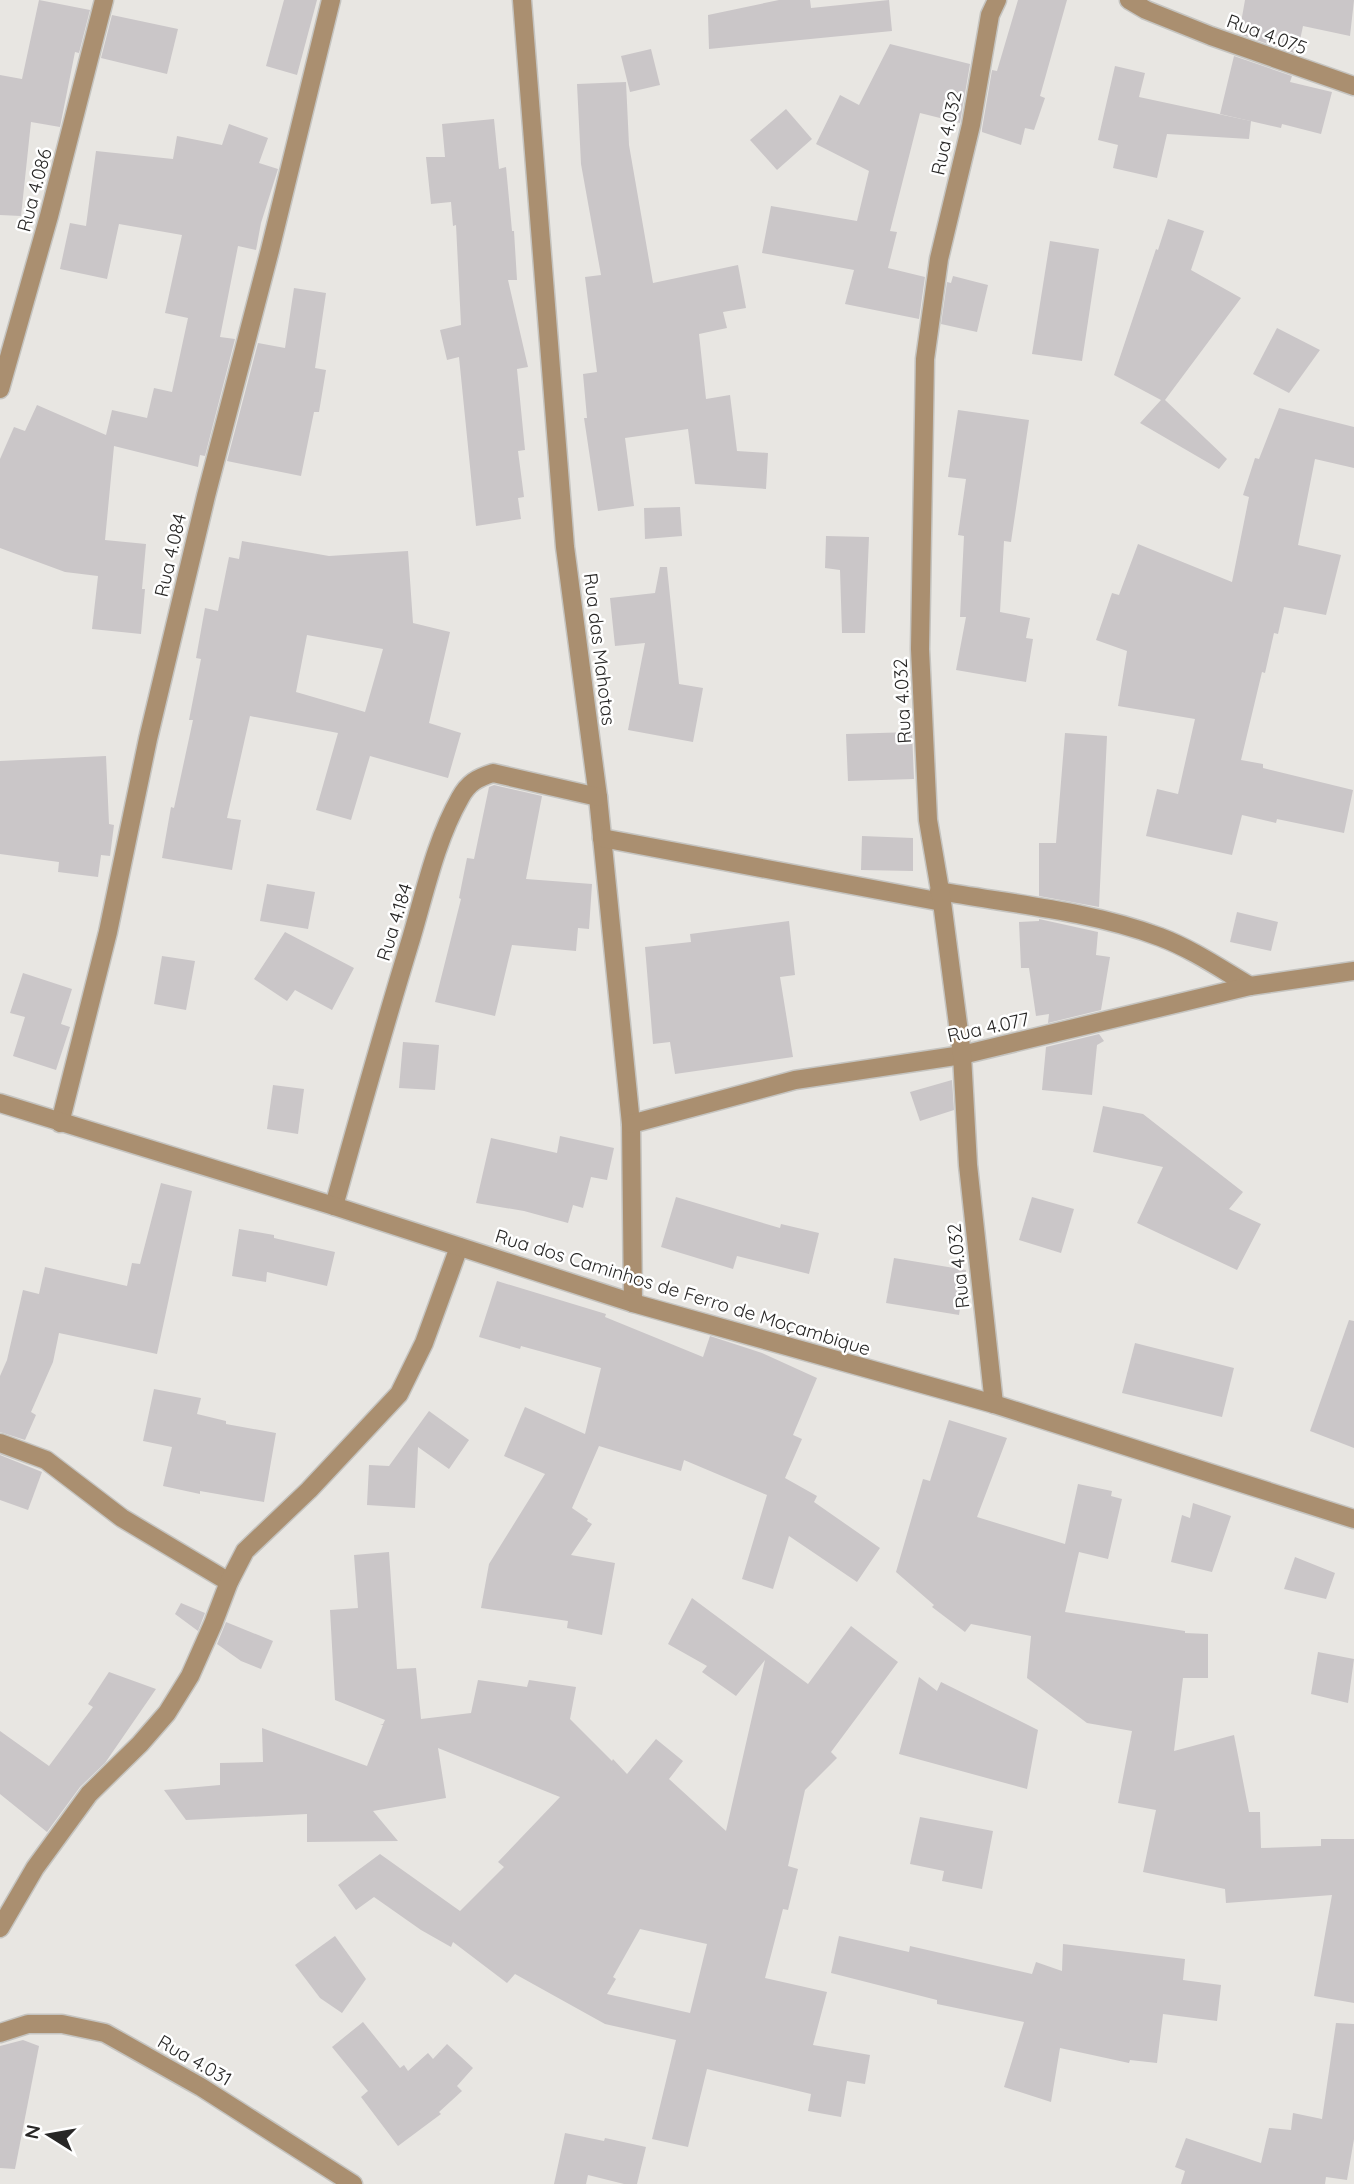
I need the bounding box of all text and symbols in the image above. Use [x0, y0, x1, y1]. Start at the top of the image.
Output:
street label: Rua 4.075 [1223, 8, 1311, 60]
street label: Rua 4.032 [925, 89, 967, 177]
street label: Rua 4.086 [11, 146, 57, 234]
street label: Rua 4.084 [149, 511, 191, 599]
street label: Rua das Mahotas [579, 571, 621, 727]
street label: Rua 4.032 [888, 658, 916, 744]
street label: Rua 4.184 [371, 880, 417, 964]
street label: Rua 4.077 [945, 1007, 1031, 1047]
street label: Rua 4.032 [942, 1222, 974, 1310]
street label: Rua dos Caminhos de Ferro de Moçambique [492, 1223, 874, 1361]
street label: Rua 4.031 [154, 2029, 236, 2091]
north arrow [14, 2100, 84, 2170]
text: N [19, 2123, 45, 2141]

